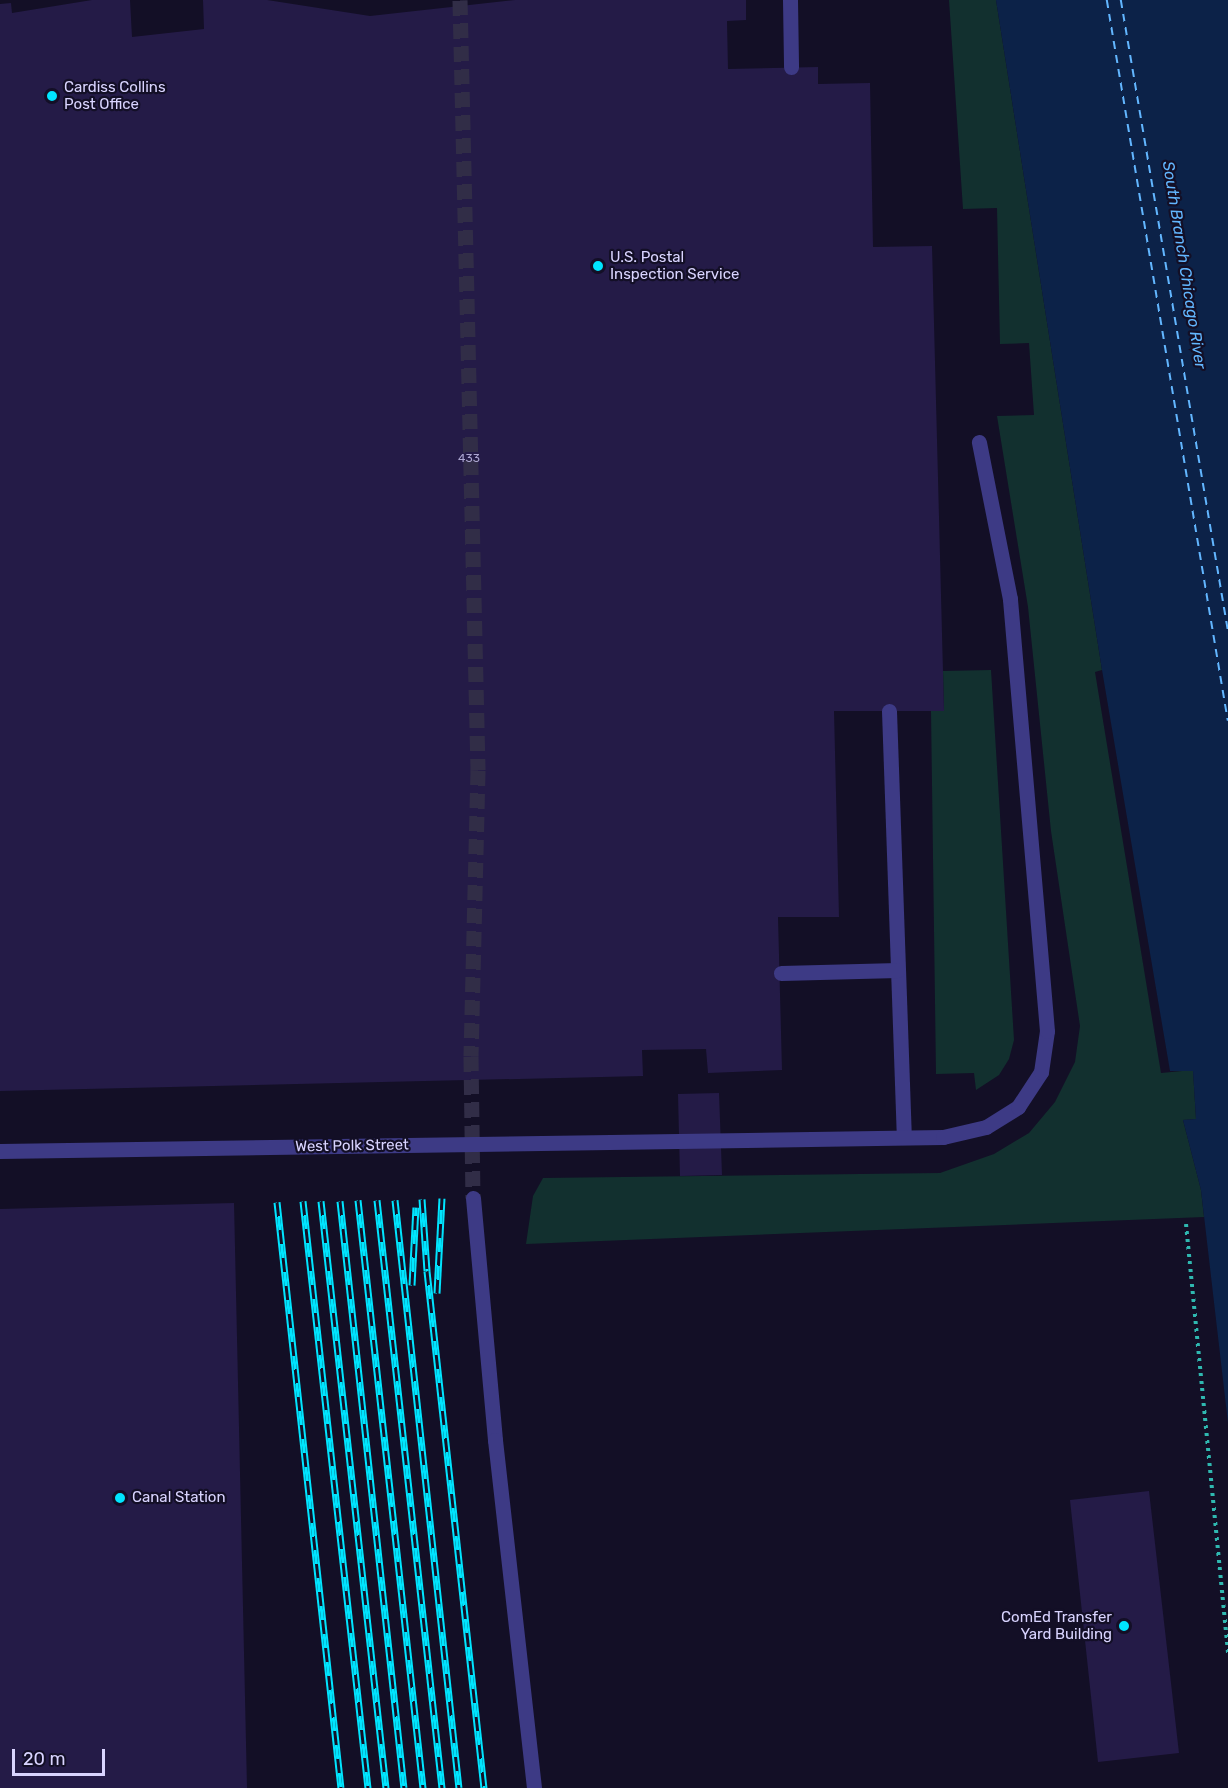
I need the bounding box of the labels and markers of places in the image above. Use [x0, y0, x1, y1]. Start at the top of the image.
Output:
place label: Cardiss Collins Post Office [64, 78, 166, 113]
marker: Cardiss Collins Post Office [45, 89, 59, 103]
place label: U.S. Postal Inspection Service [610, 248, 739, 283]
marker: U.S. Postal Inspection Service [591, 259, 605, 273]
place label: Canal Station [132, 1489, 226, 1507]
marker: Canal Station [113, 1491, 127, 1505]
place label: ComEd Transfer Yard Building [1001, 1608, 1112, 1643]
marker: ComEd Transfer Yard Building [1117, 1619, 1131, 1633]

